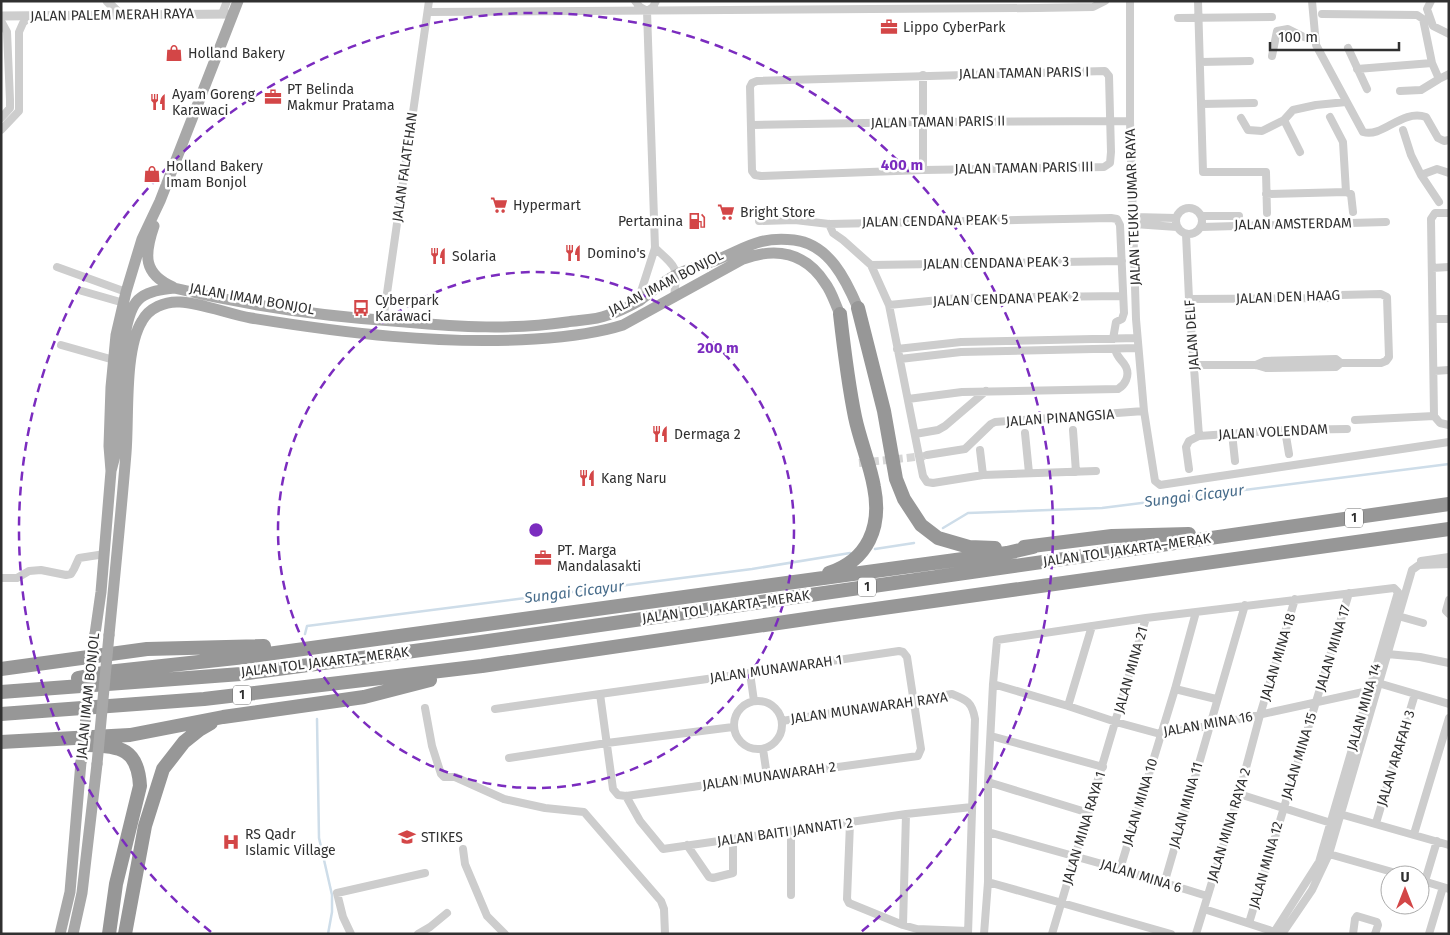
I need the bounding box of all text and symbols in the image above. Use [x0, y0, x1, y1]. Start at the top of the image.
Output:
street label: JALAN PALEM MERAH RAYA [30, 5, 194, 25]
office icon: Lippo CyberPark [879, 17, 899, 37]
place label: Lippo CyberPark [903, 19, 1006, 36]
scale bar [1270, 20, 1399, 52]
text: 100 m [1278, 28, 1318, 46]
shop icon: Holland Bakery [164, 43, 184, 63]
place label: Holland Bakery [188, 45, 285, 62]
street label: JALAN TAMAN PARIS I [959, 63, 1089, 83]
place label: PT Belinda Makmur Pratama [287, 81, 395, 114]
place label: Ayam Goreng Karawaci [172, 86, 256, 119]
office icon: PT Belinda Makmur Pratama [263, 87, 283, 107]
restaurant icon: Ayam Goreng Karawaci [148, 92, 168, 112]
street label: JALAN FALATEHAN [389, 111, 421, 223]
street label: JALAN TAMAN PARIS II [870, 112, 1006, 132]
street label: JALAN TEUKU UMAR RAYA [1122, 128, 1144, 286]
text: 400 m [881, 156, 923, 174]
place label: Holland Bakery Imam Bonjol [166, 158, 263, 191]
street label: JALAN TAMAN PARIS III [954, 158, 1094, 178]
shop icon: Holland Bakery Imam Bonjol [142, 164, 162, 184]
supermarket icon: Hypermart [489, 195, 509, 215]
place label: Hypermart [513, 197, 582, 214]
supermarket icon: Bright Store [716, 202, 736, 222]
place label: Bright Store [740, 204, 815, 221]
fuel station icon: Pertamina [687, 211, 707, 231]
street label: JALAN CENDANA PEAK 5 [862, 211, 1008, 231]
place label: Pertamina [618, 213, 683, 230]
street label: JALAN AMSTERDAM [1234, 214, 1352, 234]
restaurant icon: Domino's [563, 243, 583, 263]
place label: Domino's [587, 245, 646, 262]
restaurant icon: Solaria [428, 246, 448, 266]
street label: JALAN IMAM BONJOL [606, 247, 726, 319]
place label: Solaria [452, 248, 496, 265]
street label: JALAN CENDANA PEAK 3 [923, 253, 1069, 273]
street label: JALAN IMAM BONJOL [188, 280, 316, 318]
street label: JALAN DEN HAAG [1235, 287, 1341, 307]
street label: JALAN CENDANA PEAK 2 [933, 288, 1079, 310]
place label: Cyberpark Karawaci [375, 292, 440, 325]
bus stop icon: Cyberpark Karawaci [351, 298, 371, 318]
street label: JALAN DELF [1181, 299, 1203, 371]
text: 200 m [697, 339, 739, 357]
street label: JALAN PINANGSIA [1005, 406, 1115, 430]
street label: JALAN VOLENDAM [1218, 421, 1328, 443]
restaurant icon: Dermaga 2 [650, 424, 670, 444]
place label: Dermaga 2 [674, 426, 741, 443]
restaurant icon: Kang Naru [577, 468, 597, 488]
place label: Kang Naru [601, 470, 667, 487]
water label: Sungai Cicayur [1142, 481, 1246, 511]
road number: 1 [1345, 508, 1363, 528]
centre of rings [527, 521, 545, 539]
street label: JALAN TOL JAKARTA–MERAK [1042, 530, 1213, 570]
place label: PT. Marga Mandalasakti [557, 542, 641, 575]
office icon: PT. Marga Mandalasakti [533, 548, 553, 568]
water label: Sungai Cicayur [522, 577, 626, 607]
road number: 1 [858, 578, 876, 596]
street label: JALAN TOL JAKARTA–MERAK [641, 587, 812, 627]
street label: JALAN MINA 17 [1312, 603, 1354, 693]
street label: JALAN MINA 18 [1257, 611, 1299, 703]
street label: JALAN MINA 21 [1110, 625, 1152, 715]
street label: JALAN IMAM BONJOL [73, 632, 103, 760]
street label: JALAN TOL JAKARTA–MERAK [240, 643, 411, 681]
street label: JALAN MUNAWARAH 1 [709, 651, 843, 687]
street label: JALAN MINA 14 [1343, 661, 1385, 753]
road number: 1 [233, 686, 251, 704]
street label: JALAN MUNAWARAH RAYA [789, 689, 949, 727]
street label: JALAN MINA 16 [1162, 708, 1254, 740]
street label: JALAN ARAFAH 3 [1373, 708, 1419, 808]
street label: JALAN MINA 15 [1278, 711, 1320, 801]
street label: JALAN MINA 10 [1119, 756, 1161, 848]
street label: JALAN MUNAWARAH 2 [701, 758, 837, 794]
street label: JALAN MINA 11 [1166, 760, 1206, 850]
street label: JALAN MINA RAYA 2 [1204, 766, 1254, 884]
street label: JALAN MINA RAYA 1 [1059, 769, 1109, 887]
street label: JALAN BAITI JANNATI 2 [716, 814, 854, 850]
street label: JALAN MINA 12 [1245, 819, 1287, 911]
place label: RS Qadr Islamic Village [245, 826, 336, 859]
school or university icon: STIKES [397, 827, 417, 847]
place label: STIKES [421, 829, 463, 846]
hospital icon: RS Qadr Islamic Village [221, 832, 241, 852]
street label: JALAN MINA 6 [1098, 856, 1184, 896]
north arrow [1380, 865, 1430, 915]
text: U [1400, 869, 1410, 886]

